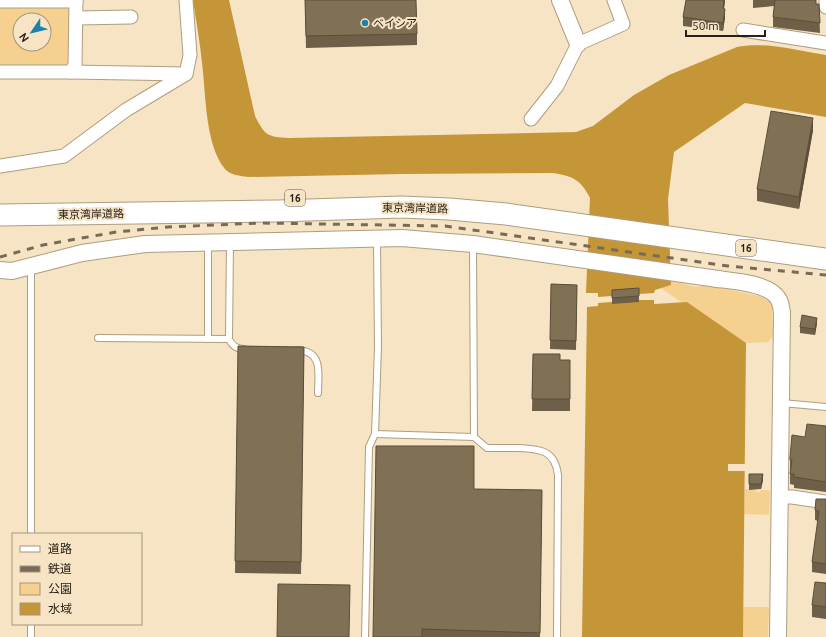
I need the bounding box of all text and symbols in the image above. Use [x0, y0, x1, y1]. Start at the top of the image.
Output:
north arrow [12, 12, 52, 52]
scale bar [686, 12, 765, 38]
place label: ベイシア [373, 17, 417, 29]
marker: ベイシア [360, 18, 370, 28]
text: 50 m [692, 19, 719, 32]
text: N [17, 31, 31, 45]
road number: 16 [285, 190, 305, 206]
street label: 東京湾岸道路 [382, 201, 448, 215]
street label: 東京湾岸道路 [58, 207, 124, 221]
road number: 16 [736, 240, 756, 256]
legend [12, 533, 142, 625]
text: 道路 [48, 542, 72, 555]
text: 鉄道 [48, 562, 72, 575]
text: 公園 [48, 582, 72, 595]
text: 水域 [48, 602, 72, 615]

